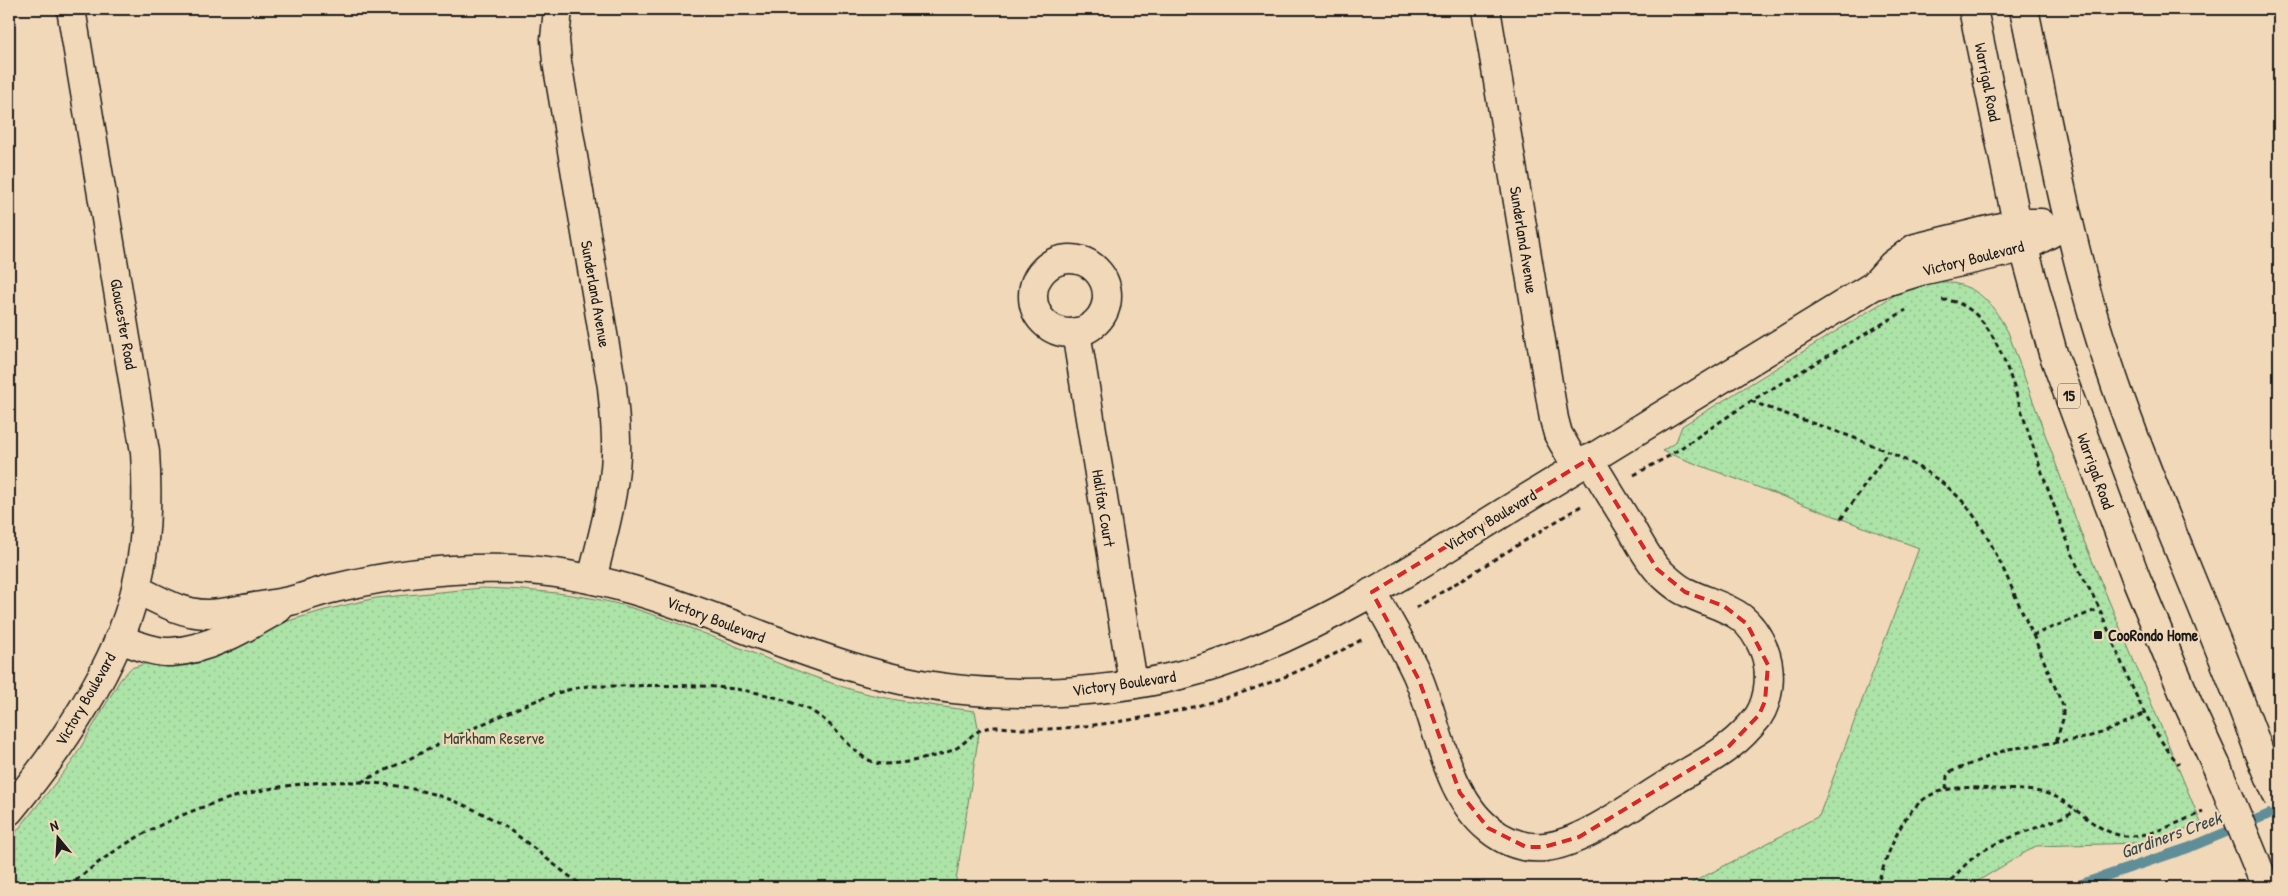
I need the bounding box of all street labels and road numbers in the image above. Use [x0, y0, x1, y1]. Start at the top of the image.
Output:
street label: Warrigal Road [1970, 41, 2006, 123]
street label: Sunderland Avenue [1505, 185, 1543, 296]
street label: Victory Boulevard [1920, 235, 2026, 281]
street label: Sunderland Avenue [576, 239, 616, 350]
street label: Gloucester Road [105, 277, 143, 371]
road number: 15 [2058, 384, 2080, 408]
street label: Warrigal Road [2072, 430, 2120, 512]
street label: Halifax Court [1087, 468, 1121, 549]
street label: Victory Boulevard [1440, 484, 1540, 556]
street label: Victory Boulevard [664, 590, 768, 648]
street label: Victory Boulevard [49, 648, 121, 750]
street label: Victory Boulevard [1071, 665, 1177, 701]

